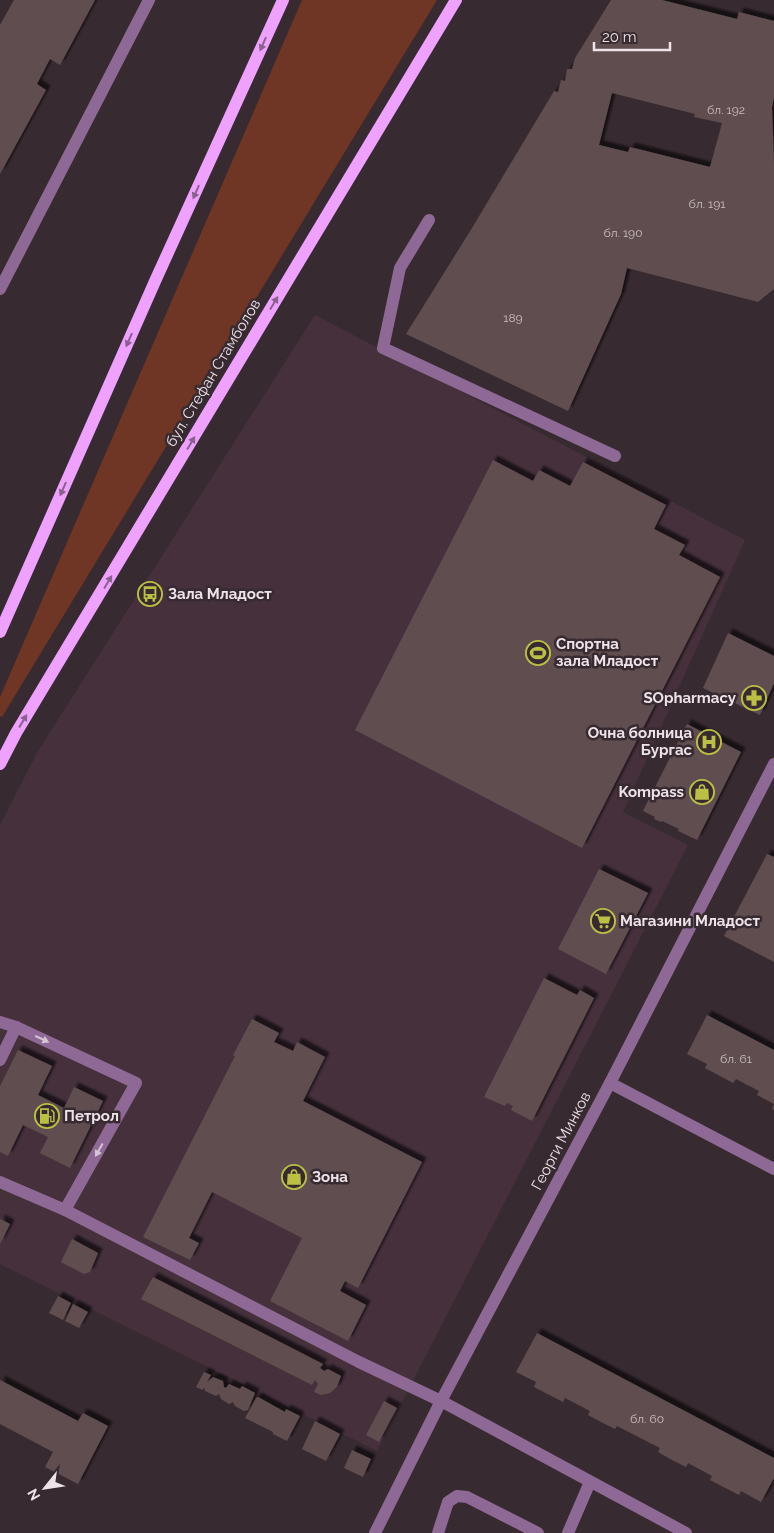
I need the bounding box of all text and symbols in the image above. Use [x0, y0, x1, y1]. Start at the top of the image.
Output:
scale bar [594, 20, 670, 52]
text: 20 m [602, 28, 637, 46]
one-way arrow [259, 37, 267, 51]
house number: бл. 192 [707, 103, 745, 117]
one-way arrow [191, 185, 199, 199]
house number: бл. 191 [689, 197, 725, 211]
house number: бл. 190 [604, 226, 642, 240]
street label: бул. Стефан Стамболов [162, 296, 264, 450]
one-way arrow [270, 297, 279, 310]
house number: 189 [503, 311, 523, 325]
one-way arrow [125, 333, 133, 347]
one-way arrow [186, 436, 195, 449]
one-way arrow [59, 482, 67, 496]
one-way arrow [103, 576, 112, 589]
bus stop icon: Зала Младост [137, 581, 163, 607]
place label: Зала Младост [168, 585, 272, 603]
place label: Спортна зала Младост [556, 635, 659, 670]
sports icon: Спортна зала Младост [525, 640, 551, 666]
pharmacy icon: SOpharmacy [741, 685, 767, 711]
place label: SOpharmacy [643, 689, 737, 707]
one-way arrow [19, 715, 28, 728]
place label: Oчна болница Бургас [588, 724, 693, 759]
hospital icon: Oчна болница Бургас [696, 729, 722, 755]
shop icon: Kompass [689, 779, 715, 805]
place label: Kompass [618, 783, 684, 801]
supermarket icon: Магазини Mладост [590, 908, 616, 934]
place label: Магазини Mладост [620, 912, 760, 930]
one-way arrow [35, 1036, 49, 1044]
house number: бл. 61 [720, 1052, 752, 1066]
street label: Георги Минков [528, 1089, 594, 1193]
fuel station icon: Петрол [34, 1103, 60, 1129]
place label: Петрол [64, 1107, 119, 1125]
one-way arrow [94, 1143, 103, 1157]
shop icon: Зона [281, 1164, 307, 1190]
place label: Зона [312, 1168, 348, 1186]
house number: бл. 60 [630, 1412, 664, 1426]
north arrow [20, 1463, 70, 1513]
text: N [24, 1486, 43, 1503]

